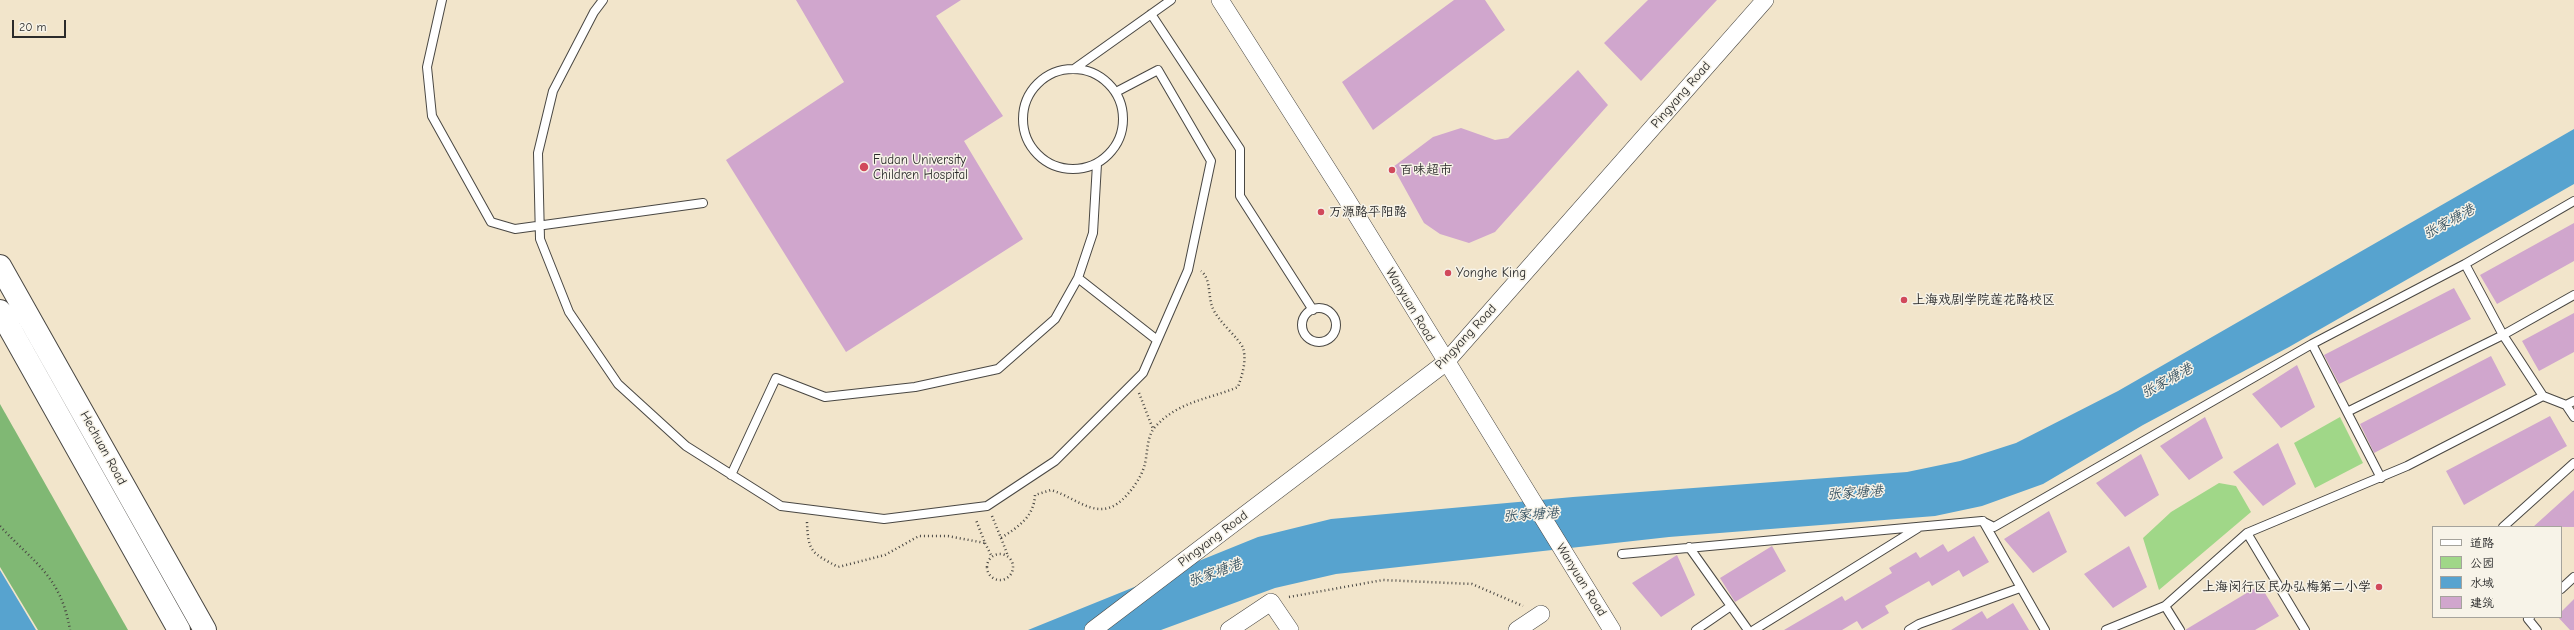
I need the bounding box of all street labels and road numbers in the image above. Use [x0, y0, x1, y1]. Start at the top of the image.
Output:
street label: Pingyang Road [1648, 59, 1714, 131]
street label: Wanyuan Road [1382, 265, 1438, 345]
street label: Pingyang Road [1432, 301, 1500, 373]
street label: Hechuan Road [76, 408, 130, 488]
street label: Pingyang Road [1175, 508, 1251, 570]
street label: Wanyuan Road [1552, 541, 1610, 619]

